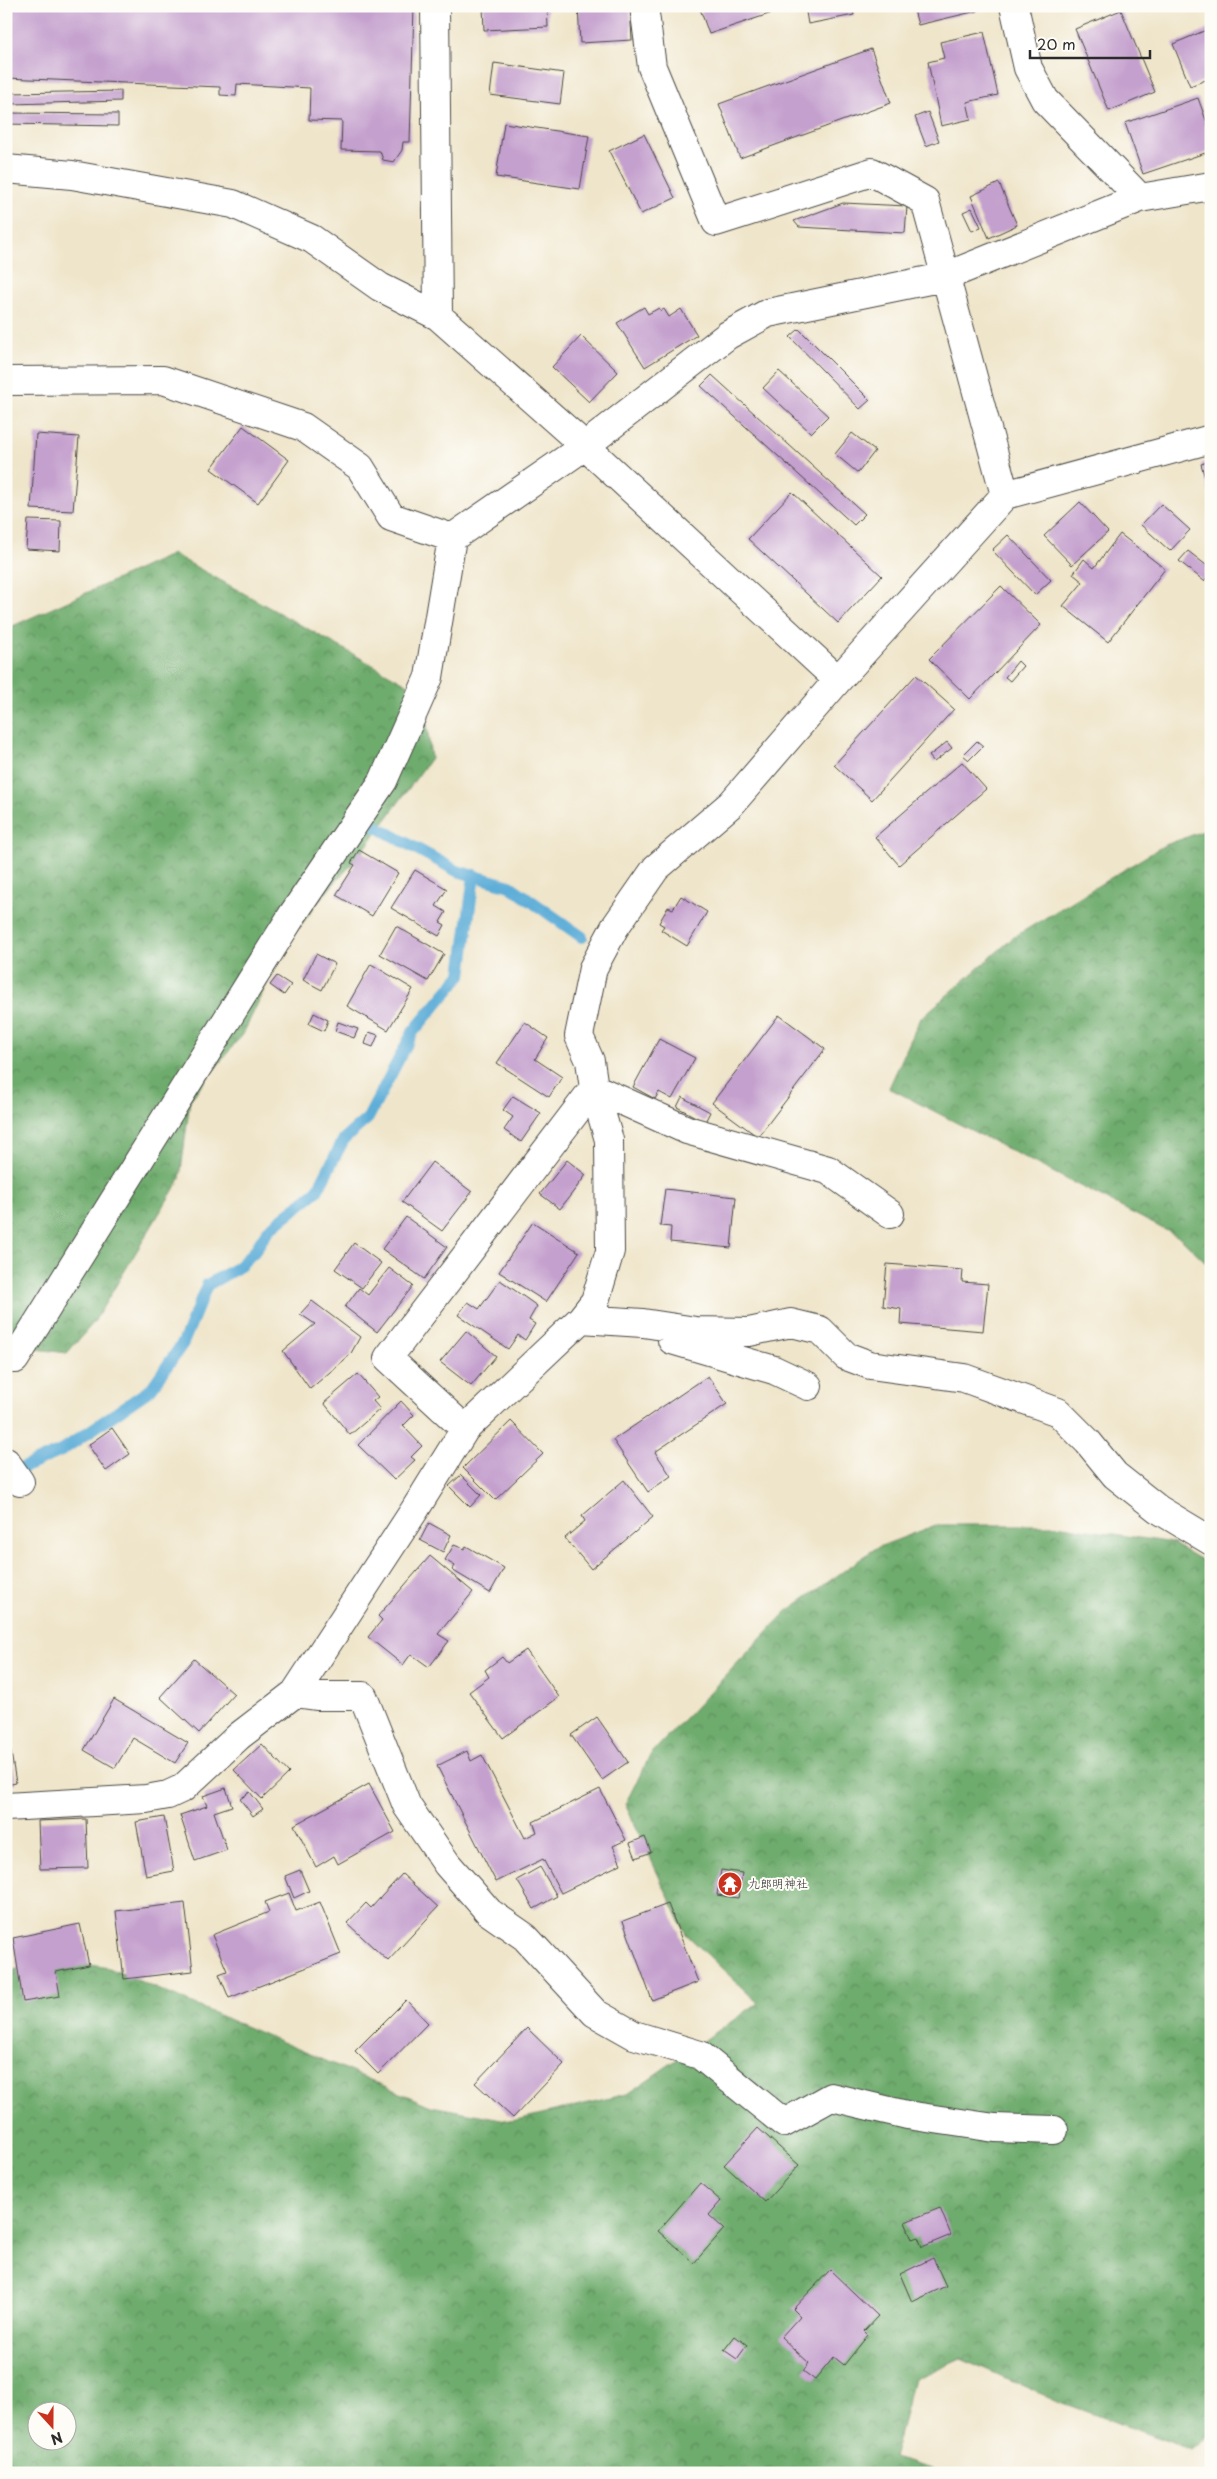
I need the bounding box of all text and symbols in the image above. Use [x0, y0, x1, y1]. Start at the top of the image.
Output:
scale bar [1030, 28, 1150, 60]
text: 20 m [1037, 32, 1076, 55]
temple icon: 九郎明神社 [717, 1871, 743, 1897]
place label: 九郎明神社 [748, 1874, 808, 1892]
north arrow [28, 2402, 78, 2452]
text: N [48, 2427, 66, 2450]

